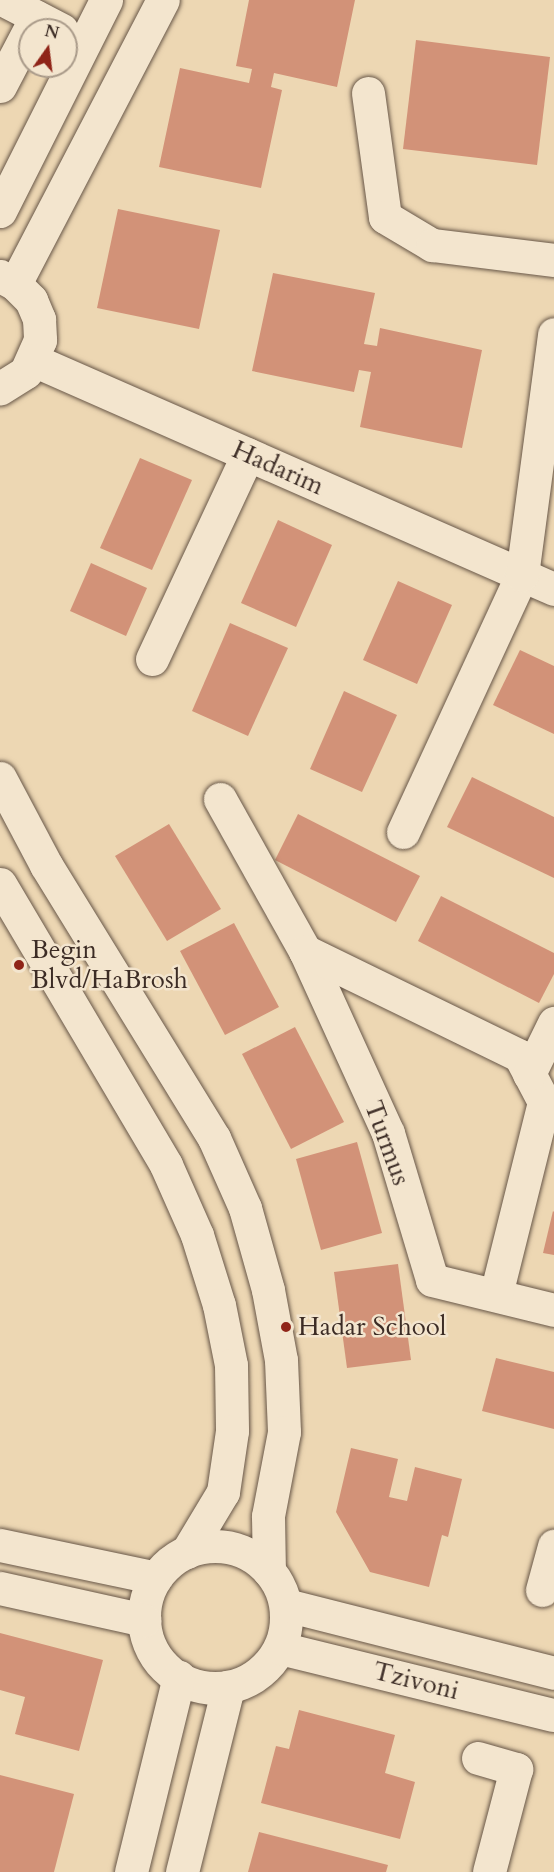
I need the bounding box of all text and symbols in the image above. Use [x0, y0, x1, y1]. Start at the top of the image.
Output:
north arrow [18, 18, 78, 78]
text: N [42, 20, 61, 45]
street label: Hadarim [227, 434, 329, 502]
place label: Begin Blvd/HaBrosh [31, 934, 188, 996]
marker: Begin Blvd/HaBrosh [12, 958, 26, 972]
street label: Turmus [357, 1096, 417, 1190]
place label: Hadar School [298, 1311, 446, 1343]
marker: Hadar School [279, 1320, 293, 1334]
street label: Tzivoni [370, 1655, 462, 1707]

